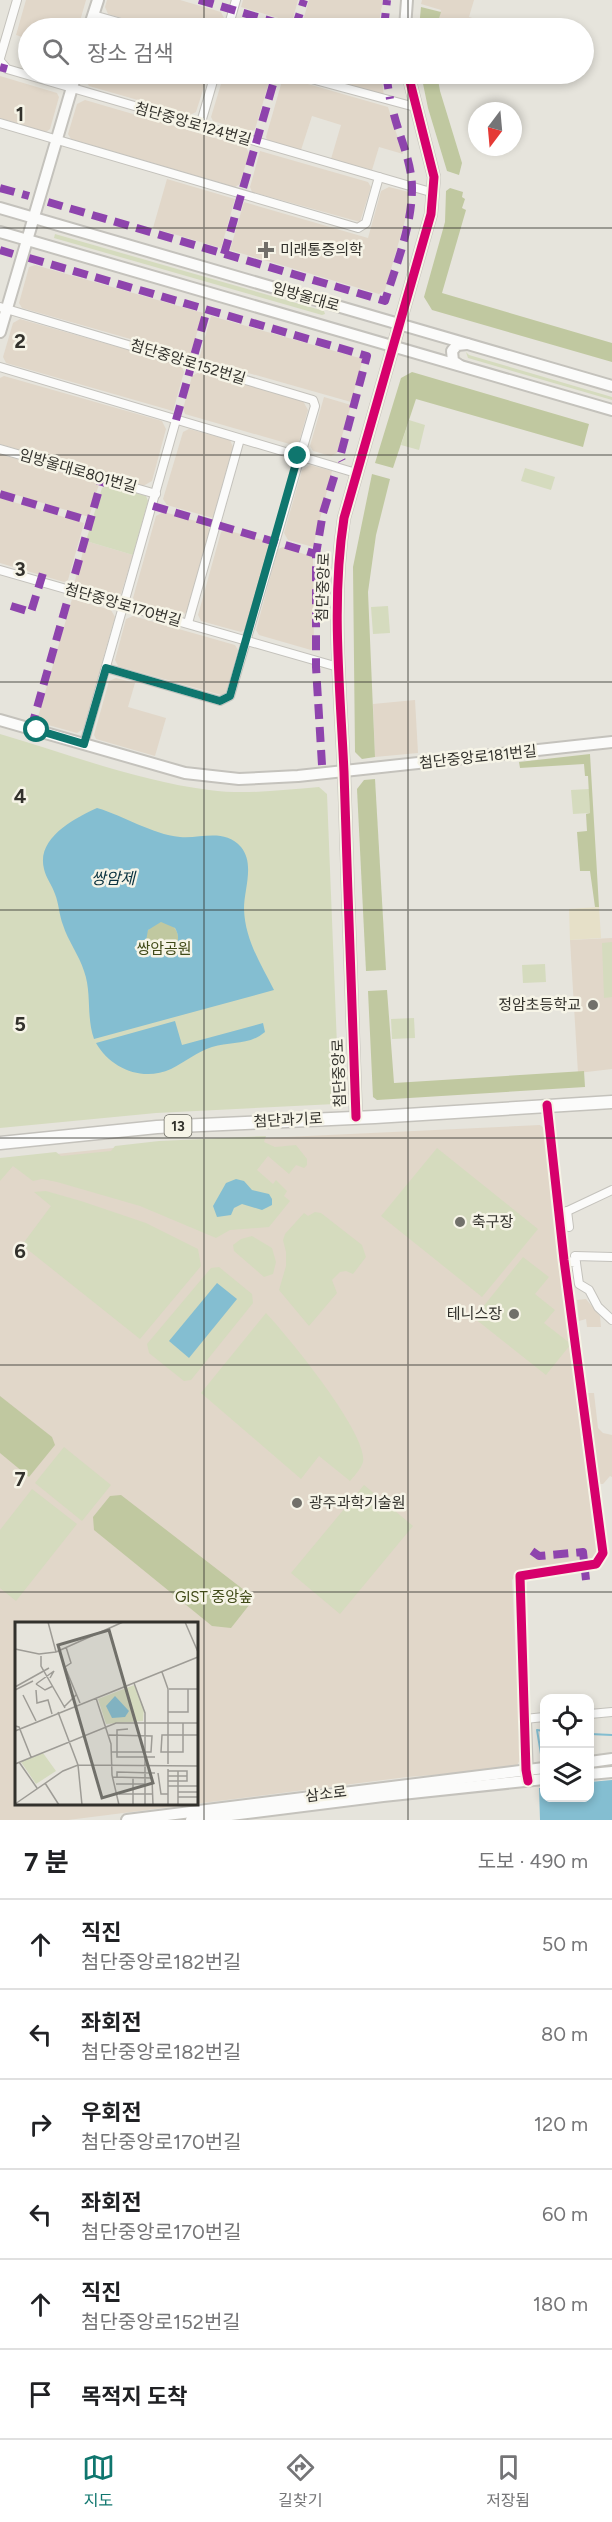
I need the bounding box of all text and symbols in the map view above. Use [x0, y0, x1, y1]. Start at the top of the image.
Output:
search box [18, 18, 594, 84]
icon: search [39, 35, 72, 68]
text: 장소 검색 [87, 40, 173, 67]
street label: 첨단중앙로124번길 [133, 99, 253, 149]
text: 1 [16, 102, 24, 126]
north arrow [468, 102, 522, 156]
marker: 미래통증의학 [257, 241, 275, 259]
place label: 미래통증의학 [280, 241, 363, 259]
street label: 임방울대로 [270, 279, 342, 315]
text: 2 [14, 329, 26, 353]
street label: 첨단중앙로152번길 [128, 336, 248, 388]
route end [284, 442, 310, 468]
street label: 임방울대로801번길 [17, 446, 139, 496]
street label: 첨단중앙로 [313, 552, 333, 622]
text: 3 [14, 557, 26, 581]
street label: 첨단중앙로170번길 [63, 580, 183, 630]
route start [23, 716, 49, 742]
street label: 첨단중앙로181번길 [418, 742, 538, 772]
text: 4 [14, 784, 27, 808]
water label: 쌍암제 [91, 869, 137, 888]
park label: 쌍암공원 [136, 940, 192, 958]
place label: 정암초등학교 [498, 996, 581, 1014]
marker: 정암초등학교 [586, 998, 600, 1012]
text: 5 [14, 1012, 26, 1036]
street label: 첨단중앙로 [329, 1038, 349, 1108]
street label: 첨단과기로 [253, 1109, 323, 1131]
road number: 13 [164, 1115, 192, 1137]
place label: 축구장 [472, 1213, 514, 1231]
marker: 축구장 [453, 1215, 467, 1229]
text: 6 [14, 1239, 26, 1263]
place label: 테니스장 [447, 1305, 502, 1323]
marker: 테니스장 [507, 1307, 521, 1321]
text: 7 [14, 1467, 26, 1491]
place label: 광주과학기술원 [309, 1494, 406, 1512]
marker: 광주과학기술원 [290, 1496, 304, 1510]
park label: GIST 중앙숲 [175, 1588, 253, 1606]
inset map [15, 1622, 198, 1805]
map controls [540, 1694, 594, 1802]
button: locate [540, 1694, 594, 1748]
button: layers [540, 1748, 594, 1802]
street label: 삼소로 [304, 1783, 348, 1805]
text: 7 분 [24, 1846, 69, 1878]
text: 도보 · 490 m [478, 1849, 588, 1873]
text: 직진 [81, 1919, 121, 1946]
icon: ahead [24, 1928, 57, 1961]
text: 50 m [542, 1932, 588, 1956]
text: 첨단중앙로182번길 [81, 1950, 242, 1974]
text: 좌회전 [81, 2009, 142, 2036]
icon: left [24, 2018, 57, 2051]
text: 80 m [541, 2022, 588, 2046]
text: 첨단중앙로182번길 [81, 2040, 242, 2064]
text: 우회전 [81, 2099, 142, 2126]
icon: right [24, 2108, 57, 2141]
text: 120 m [534, 2112, 588, 2136]
text: 첨단중앙로170번길 [81, 2130, 242, 2154]
text: 좌회전 [81, 2189, 142, 2216]
icon: left [24, 2198, 57, 2231]
text: 60 m [542, 2202, 588, 2226]
text: 첨단중앙로170번길 [81, 2220, 242, 2244]
text: 직진 [81, 2279, 121, 2306]
icon: ahead [24, 2288, 57, 2321]
text: 180 m [533, 2292, 588, 2316]
text: 첨단중앙로152번길 [81, 2310, 241, 2334]
icon: arrive [24, 2378, 57, 2411]
text: 목적지 도착 [81, 2383, 187, 2410]
tab: 지도 [82, 2451, 115, 2511]
tab: 길찾기 [278, 2451, 322, 2511]
tab: 저장됨 [486, 2451, 530, 2511]

